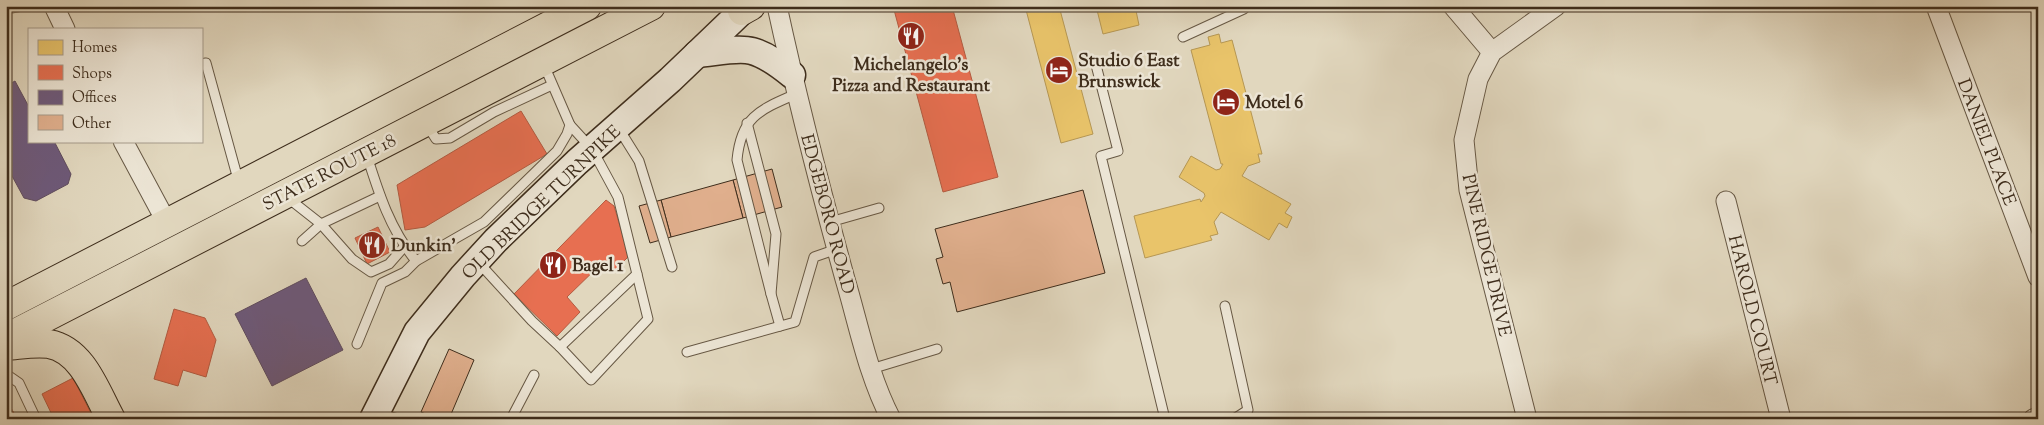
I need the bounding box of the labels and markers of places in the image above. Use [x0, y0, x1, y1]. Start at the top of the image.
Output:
restaurant icon: Michelangelo's Pizza and Restaurant [896, 21, 926, 51]
place label: Studio 6 East Brunswick [1078, 49, 1180, 96]
place label: Michelangelo's Pizza and Restaurant [832, 53, 991, 100]
hotel icon: Studio 6 East Brunswick [1044, 55, 1074, 85]
hotel icon: Motel 6 [1211, 87, 1241, 117]
place label: Motel 6 [1245, 91, 1303, 117]
restaurant icon: Dunkin' [357, 230, 387, 260]
place label: Dunkin' [391, 234, 456, 260]
restaurant icon: Bagel 1 [538, 250, 568, 280]
place label: Bagel 1 [572, 254, 624, 280]

